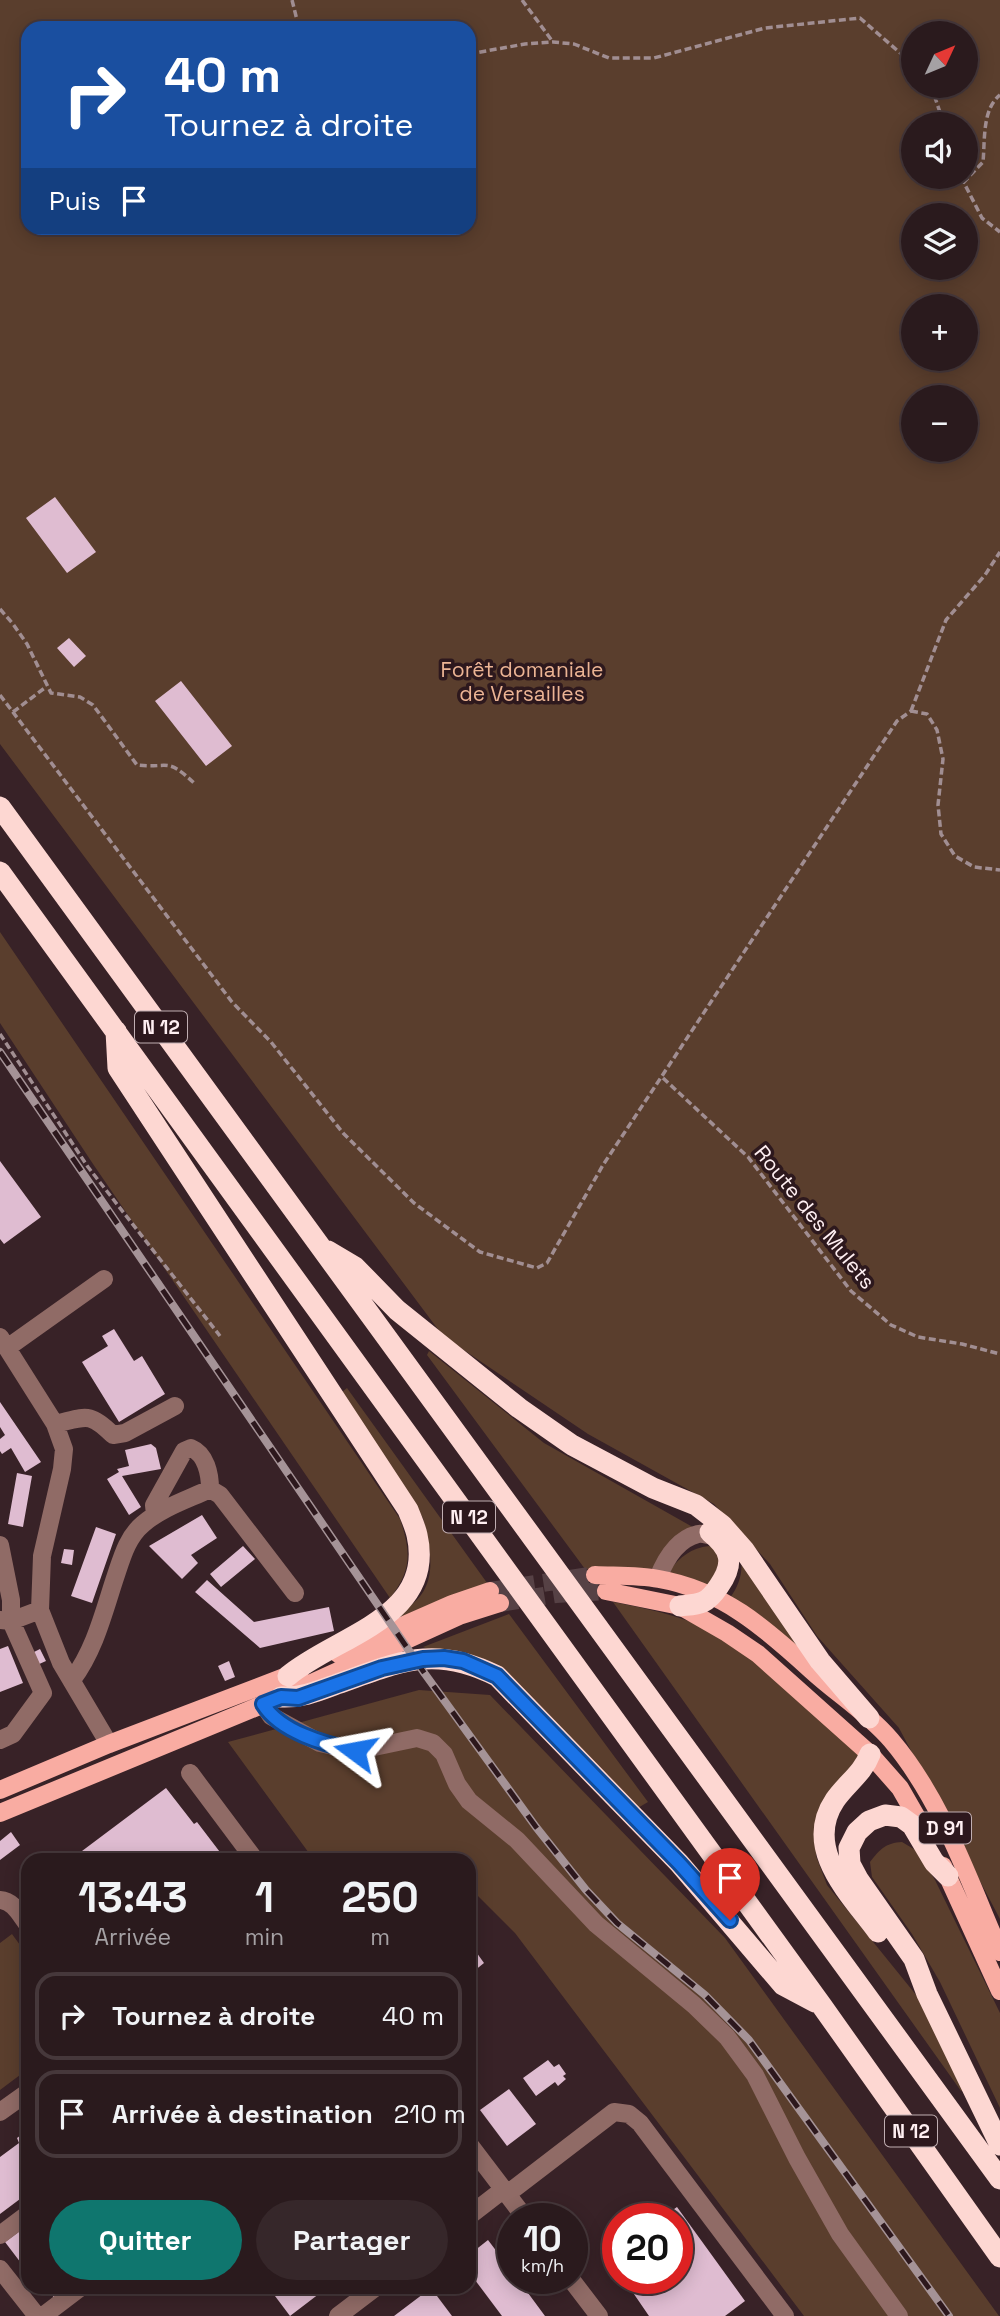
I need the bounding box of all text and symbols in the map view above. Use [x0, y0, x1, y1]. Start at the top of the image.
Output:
north arrow [901, 21, 978, 98]
map controls [901, 21, 978, 462]
text: 40 m [164, 44, 281, 106]
icon: right [49, 49, 140, 140]
text: Tournez à droite [164, 105, 413, 145]
button: sound [901, 112, 978, 189]
icon: arrive [115, 182, 153, 220]
text: Puis [49, 184, 101, 218]
button: layers [901, 203, 978, 280]
button: + [901, 294, 978, 371]
button: − [901, 385, 978, 462]
park label: Forêt domaniale de Versailles [440, 656, 604, 707]
road number: N 12 [135, 1012, 187, 1042]
street label: Route des Mulets [749, 1140, 881, 1294]
road number: N 12 [443, 1502, 495, 1532]
position arrow [318, 1714, 392, 1788]
road number: D 91 [919, 1812, 971, 1844]
pin [700, 1848, 760, 1920]
icon: arrive [711, 1859, 749, 1897]
text: 13:43 [78, 1871, 188, 1924]
text: 1 [255, 1871, 274, 1924]
text: 250 [341, 1871, 419, 1924]
text: Arrivée [95, 1922, 171, 1952]
text: min [245, 1922, 284, 1952]
text: m [370, 1922, 390, 1952]
icon: right [53, 1997, 91, 2035]
text: Tournez à droite [112, 1999, 315, 2033]
text: 40 m [382, 1999, 444, 2033]
icon: arrive [53, 2095, 91, 2133]
text: Arrivée à destination [112, 2097, 373, 2131]
text: 210 m [394, 2097, 466, 2131]
road number: N 12 [885, 2116, 937, 2146]
button: Quitter [49, 2200, 242, 2280]
button: Partager [256, 2200, 448, 2280]
speed limit sign: 20 [602, 2203, 693, 2294]
text: 10 [523, 2217, 562, 2261]
text: km/h [521, 2254, 564, 2277]

